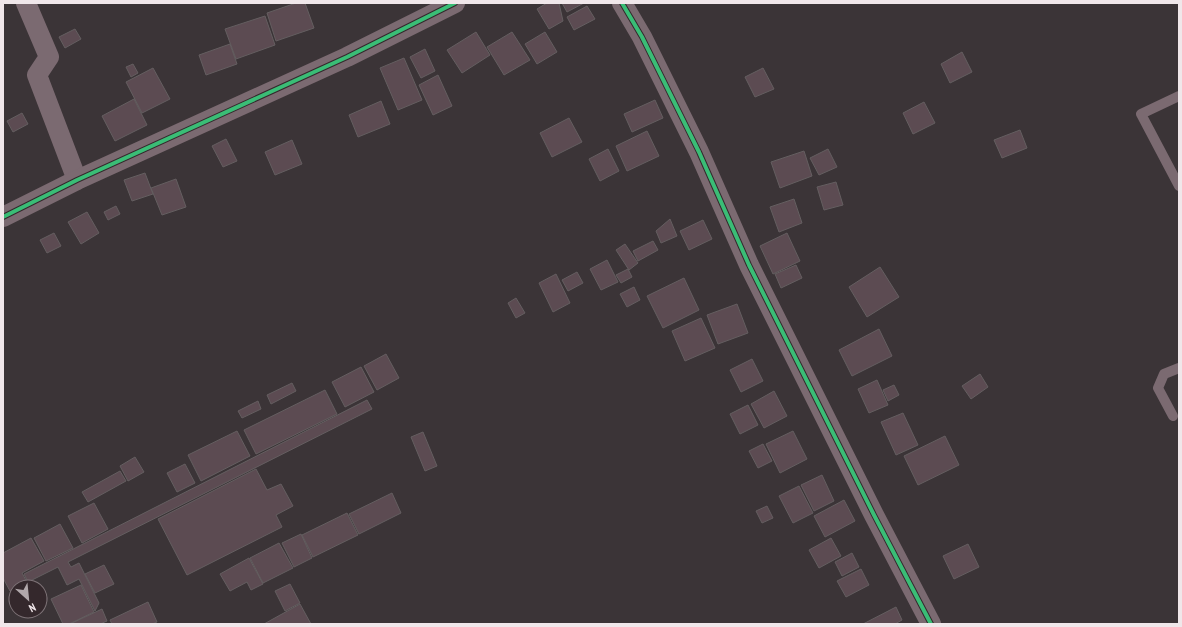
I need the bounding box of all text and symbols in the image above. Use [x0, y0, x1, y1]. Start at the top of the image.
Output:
north arrow [8, 579, 48, 619]
text: N [27, 600, 38, 616]

